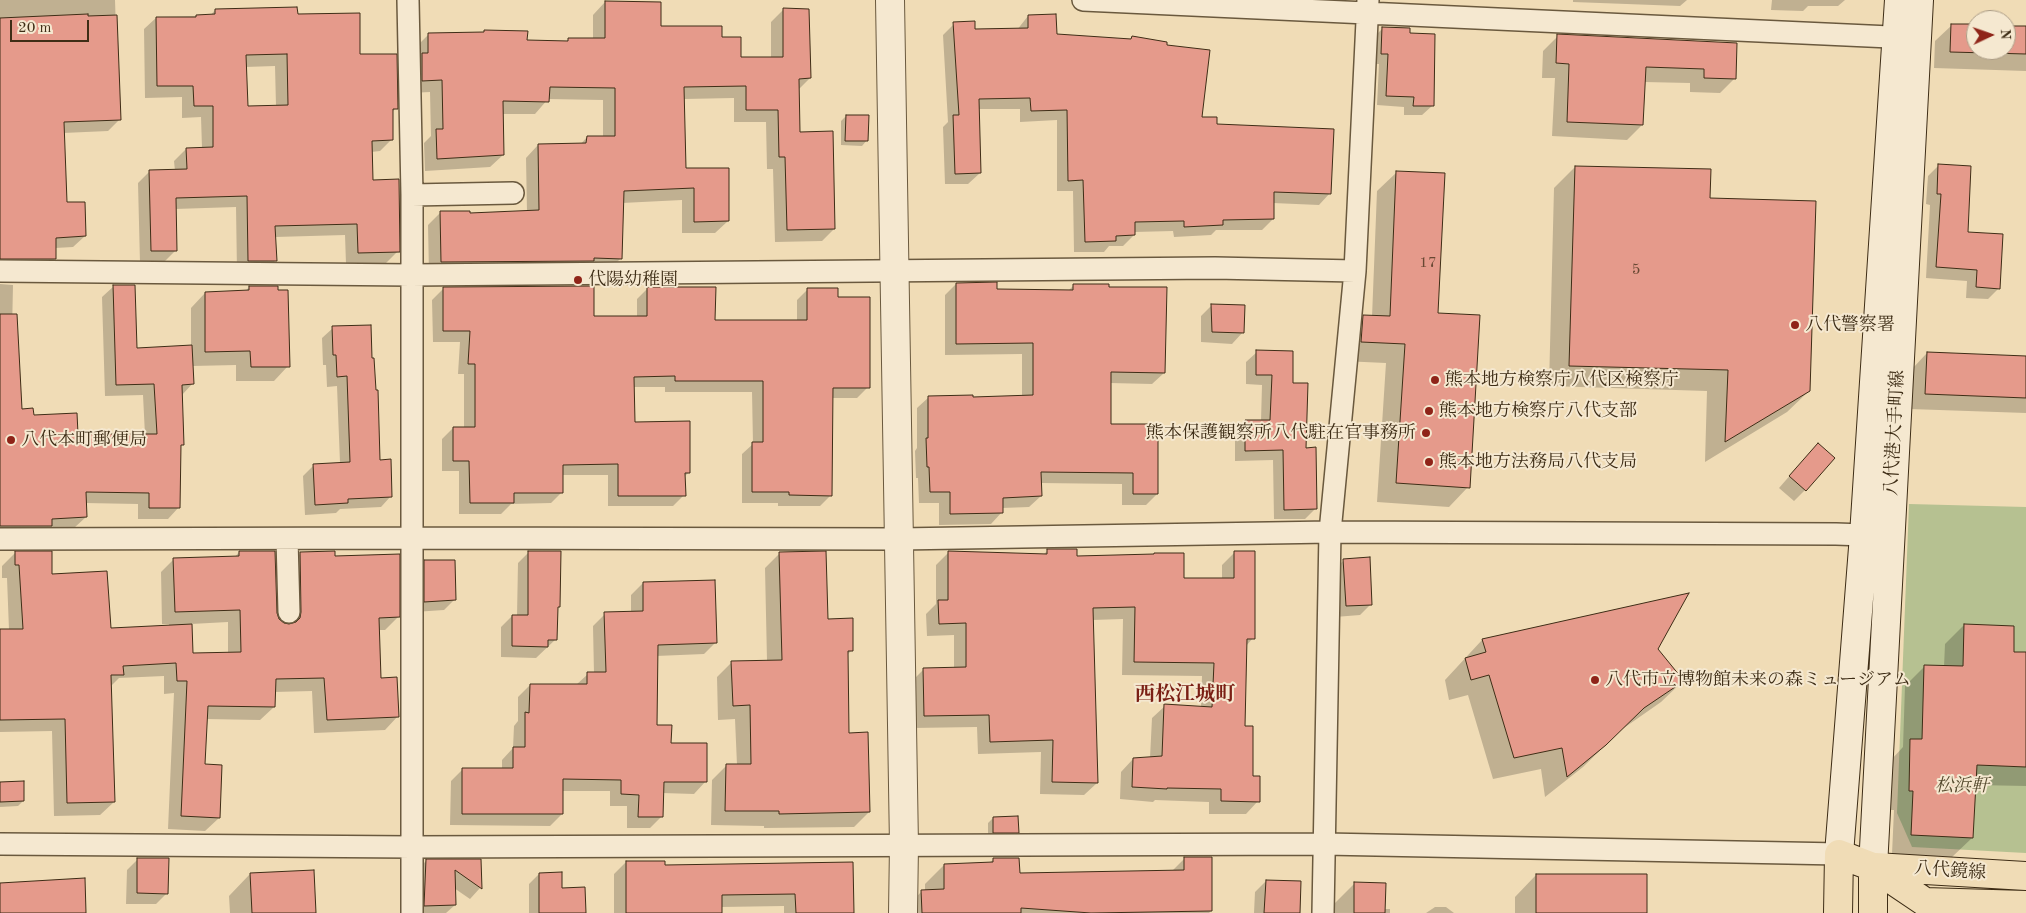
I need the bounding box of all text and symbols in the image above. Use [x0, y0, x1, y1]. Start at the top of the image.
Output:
scale bar [12, 10, 91, 42]
north arrow [1966, 10, 2016, 60]
text: 20 m [18, 21, 52, 36]
text: N [1998, 29, 2012, 40]
house number: 17 [1419, 254, 1437, 272]
house number: 5 [1632, 261, 1640, 279]
place label: 代陽幼稚園 [588, 269, 678, 291]
marker: 代陽幼稚園 [572, 274, 584, 286]
place label: 八代警察署 [1805, 314, 1895, 336]
marker: 八代警察署 [1789, 319, 1801, 331]
place label: 熊本地方検察庁八代区検察庁 [1445, 369, 1679, 391]
street label: 八代港大手町線 [1881, 370, 1909, 496]
marker: 熊本地方検察庁八代区検察庁 [1429, 374, 1441, 386]
place label: 熊本地方検察庁八代支部 [1439, 400, 1637, 422]
marker: 熊本地方検察庁八代支部 [1423, 405, 1435, 417]
place label: 熊本保護観察所八代駐在官事務所 [1146, 422, 1416, 444]
marker: 熊本保護観察所八代駐在官事務所 [1420, 427, 1432, 439]
place label: 八代本町郵便局 [21, 429, 147, 451]
marker: 八代本町郵便局 [5, 434, 17, 446]
place label: 熊本地方法務局八代支局 [1439, 451, 1637, 473]
marker: 熊本地方法務局八代支局 [1423, 456, 1435, 468]
place label: 八代市立博物館未来の森ミュージアム [1605, 669, 1911, 691]
marker: 八代市立博物館未来の森ミュージアム [1589, 674, 1601, 686]
district label: 西松江城町 [1135, 683, 1235, 707]
park label: 松浜軒 [1935, 775, 1989, 797]
street label: 八代鏡線 [1913, 858, 1987, 884]

